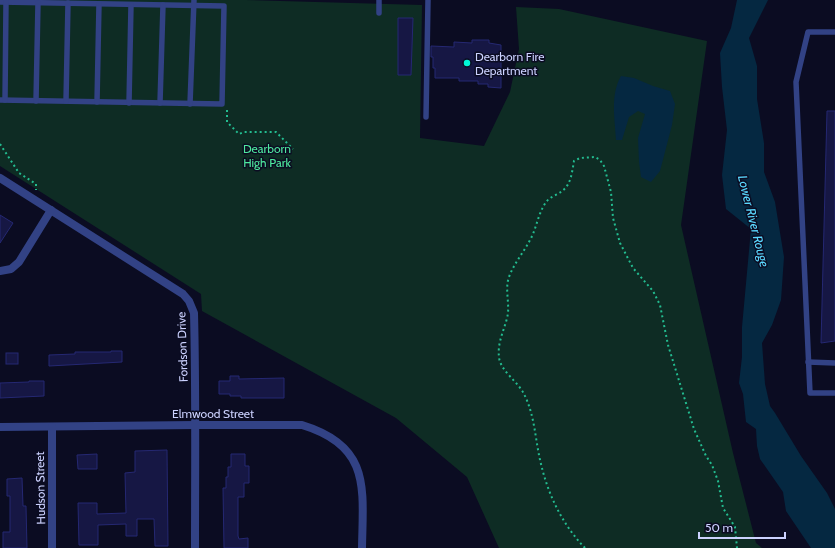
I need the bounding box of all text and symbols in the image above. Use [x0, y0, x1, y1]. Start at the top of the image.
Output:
place label: Dearborn Fire Department [475, 49, 544, 78]
marker: Dearborn Fire Department [462, 58, 472, 68]
park label: Dearborn High Park [243, 141, 291, 170]
water label: Lower River Rouge [735, 173, 773, 269]
street label: Fordson Drive [173, 311, 191, 383]
street label: Elmwood Street [172, 406, 254, 421]
street label: Hudson Street [32, 451, 48, 525]
scale bar [699, 514, 785, 540]
text: 50 m [705, 520, 733, 535]

